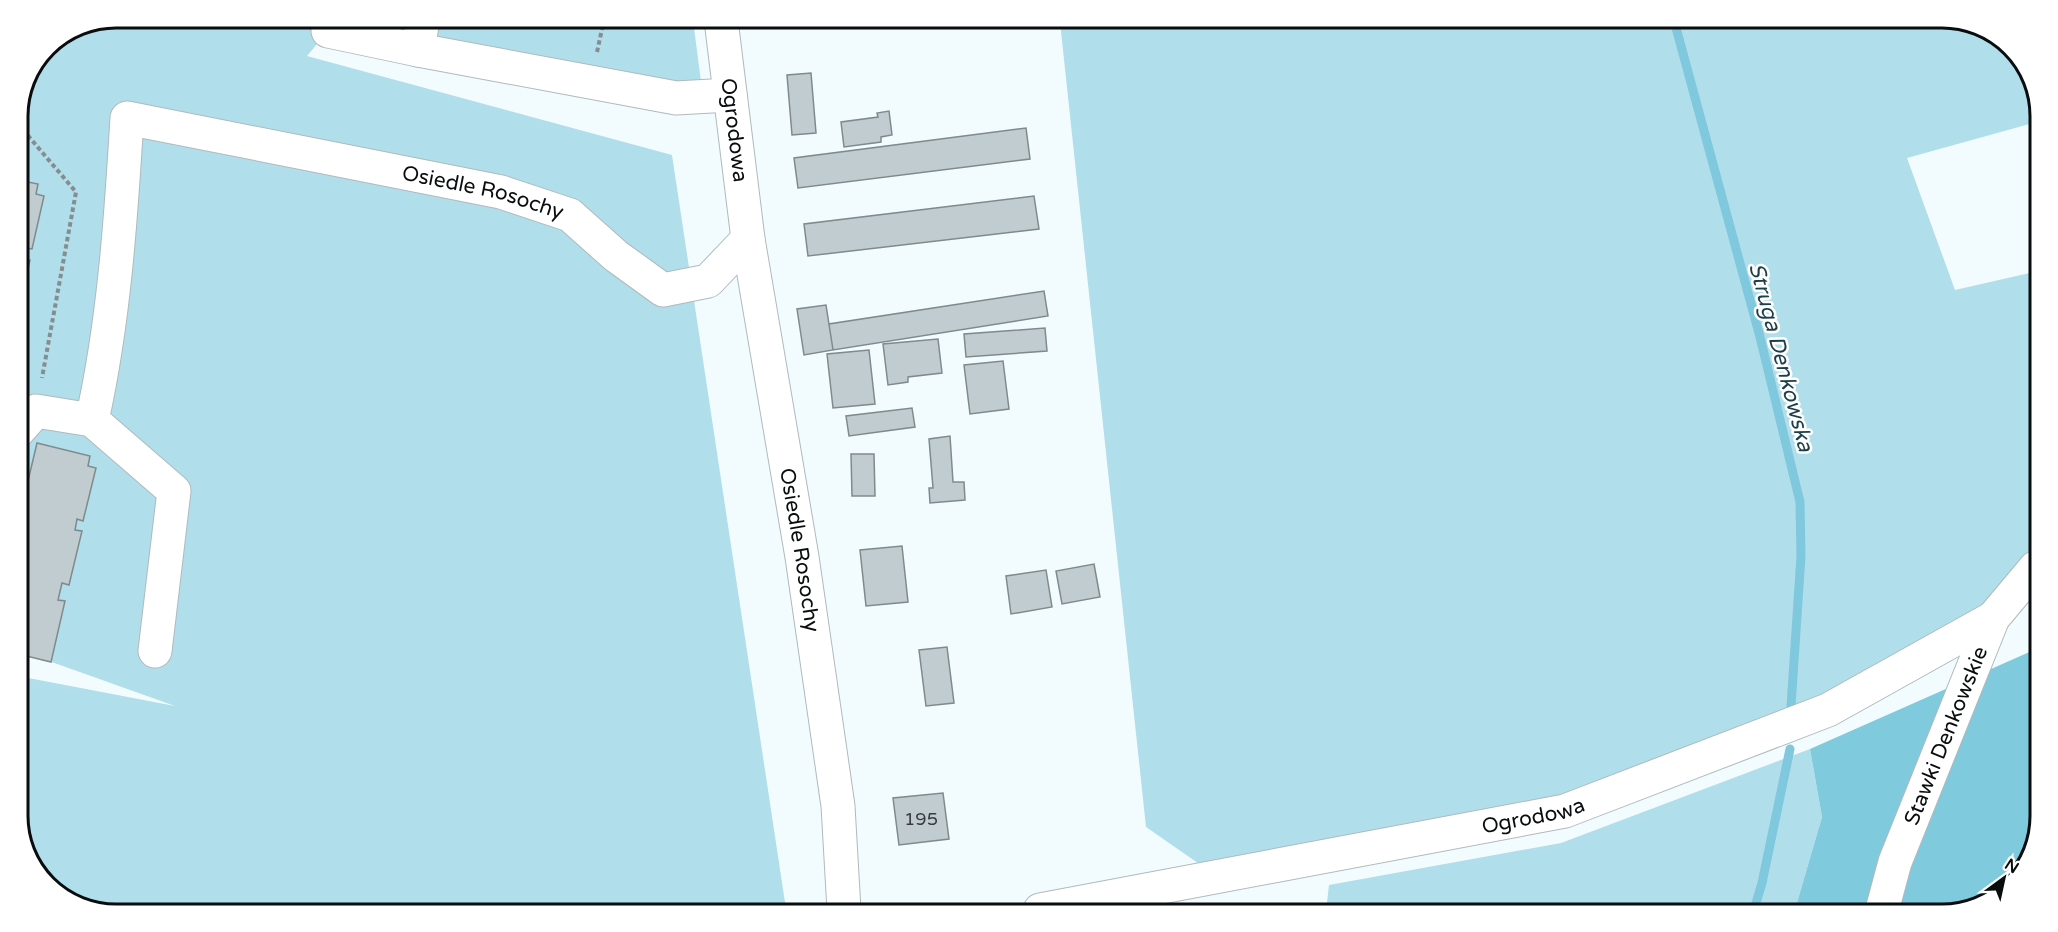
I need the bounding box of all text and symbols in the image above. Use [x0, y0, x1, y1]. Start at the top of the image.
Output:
street label: Ogrodowa [715, 77, 753, 184]
street label: Osiedle Rosochy [400, 161, 567, 225]
water label: Struga Denkowska [1743, 260, 1819, 455]
street label: Osiedle Rosochy [774, 466, 825, 634]
street label: Stawki Denkowskie [1899, 643, 1993, 829]
street label: Ogrodowa [1480, 793, 1588, 839]
house number: 195 [904, 808, 938, 830]
north arrow [1974, 848, 2034, 908]
text: N [2001, 854, 2022, 878]

